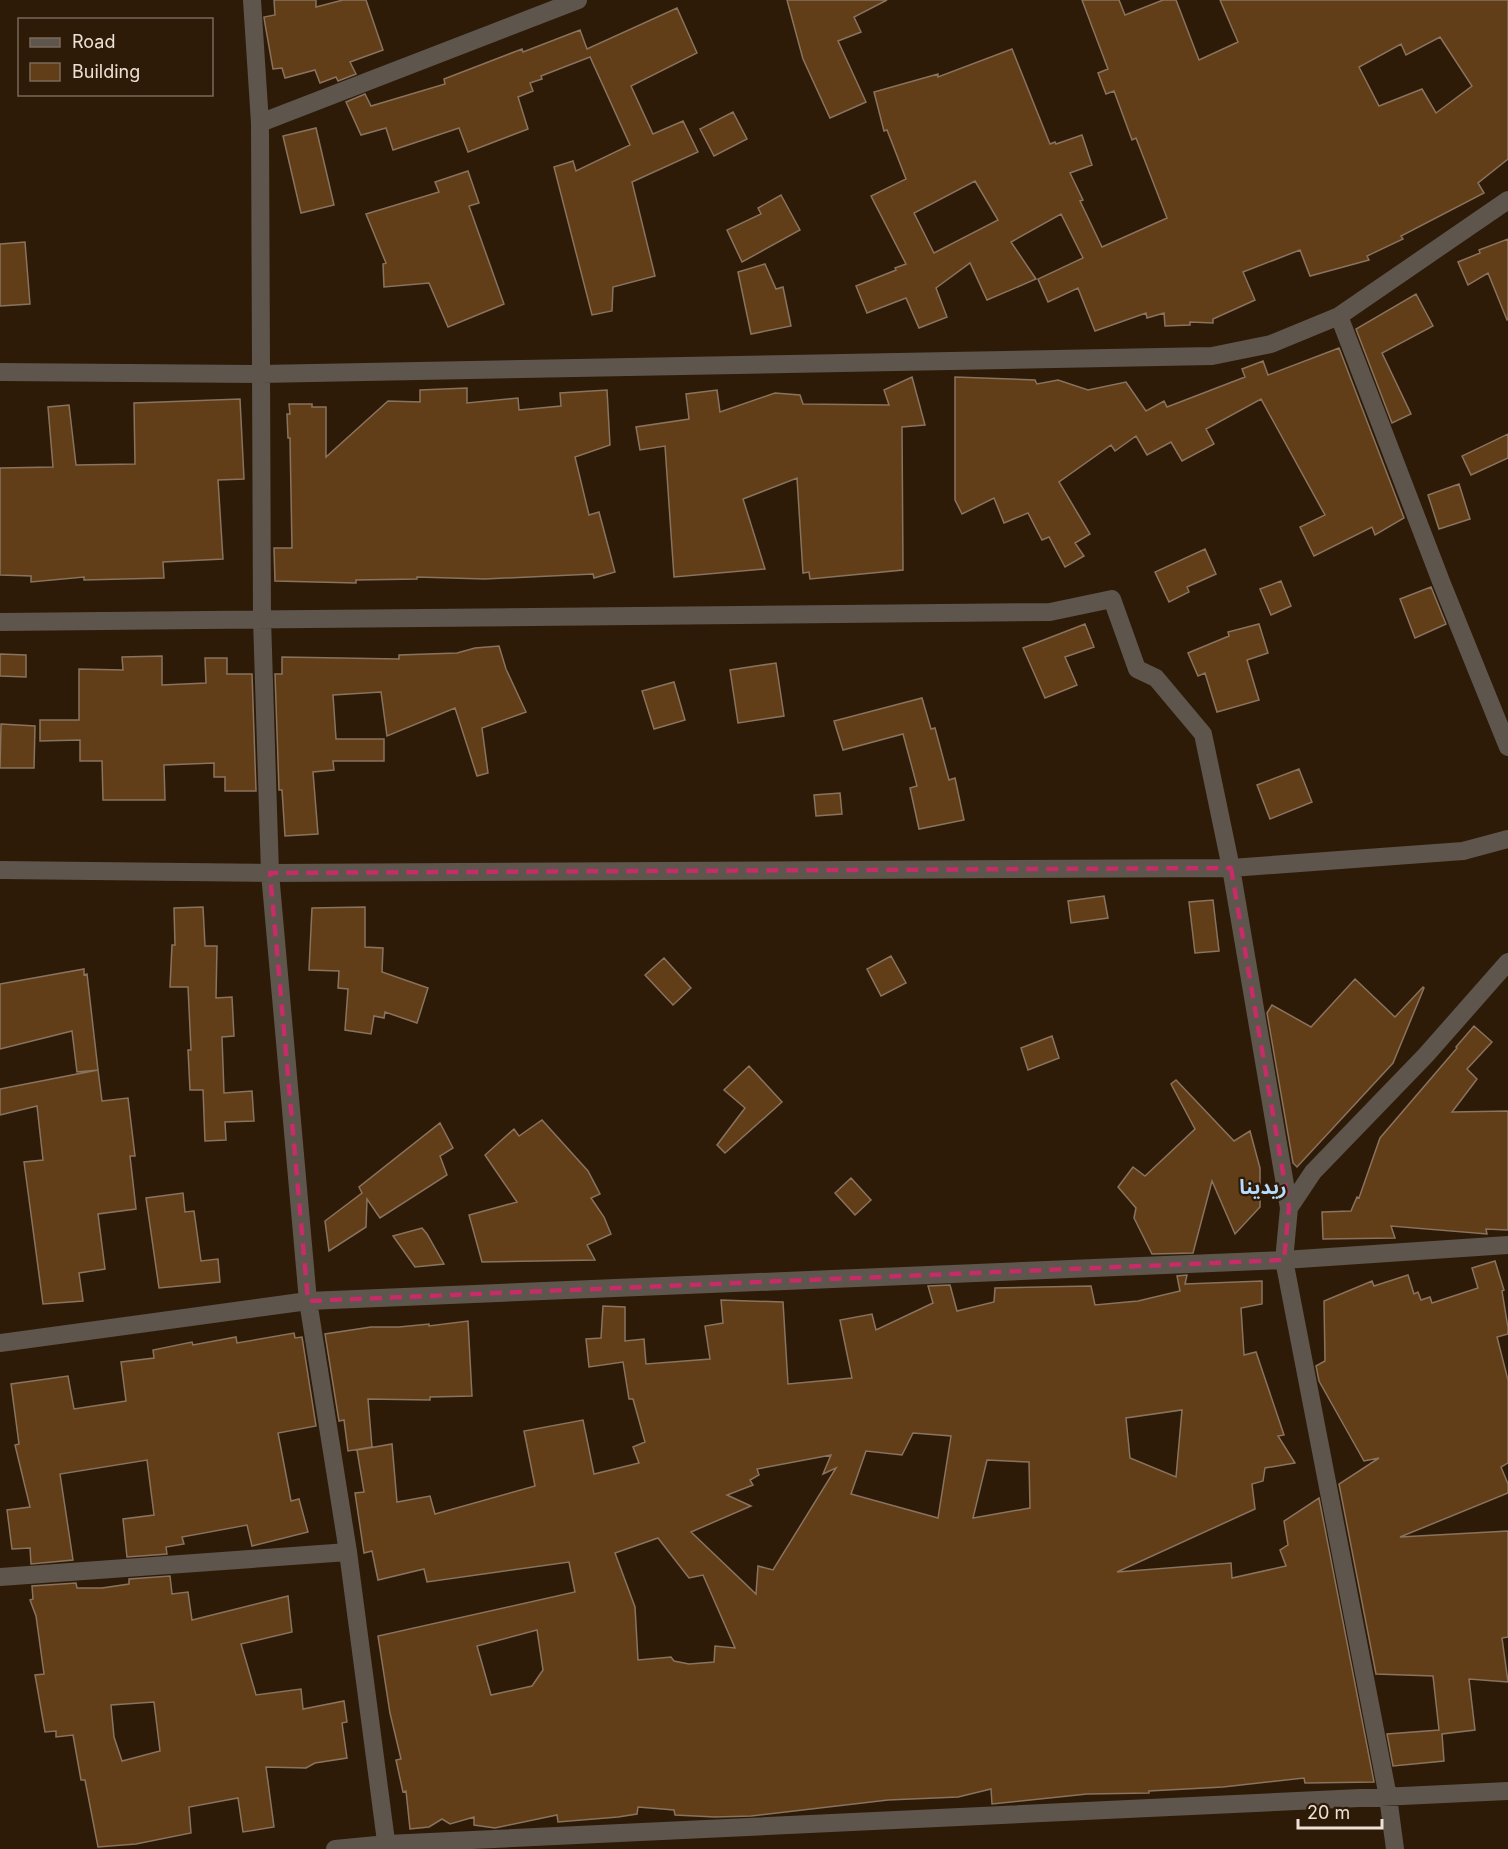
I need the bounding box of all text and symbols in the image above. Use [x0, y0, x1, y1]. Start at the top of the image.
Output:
legend [18, 18, 213, 96]
text: Road [72, 31, 115, 52]
text: Building [72, 61, 140, 82]
district label: ريدينا [1239, 1175, 1287, 1199]
scale bar [1298, 1792, 1382, 1830]
text: 20 m [1307, 1802, 1350, 1823]

